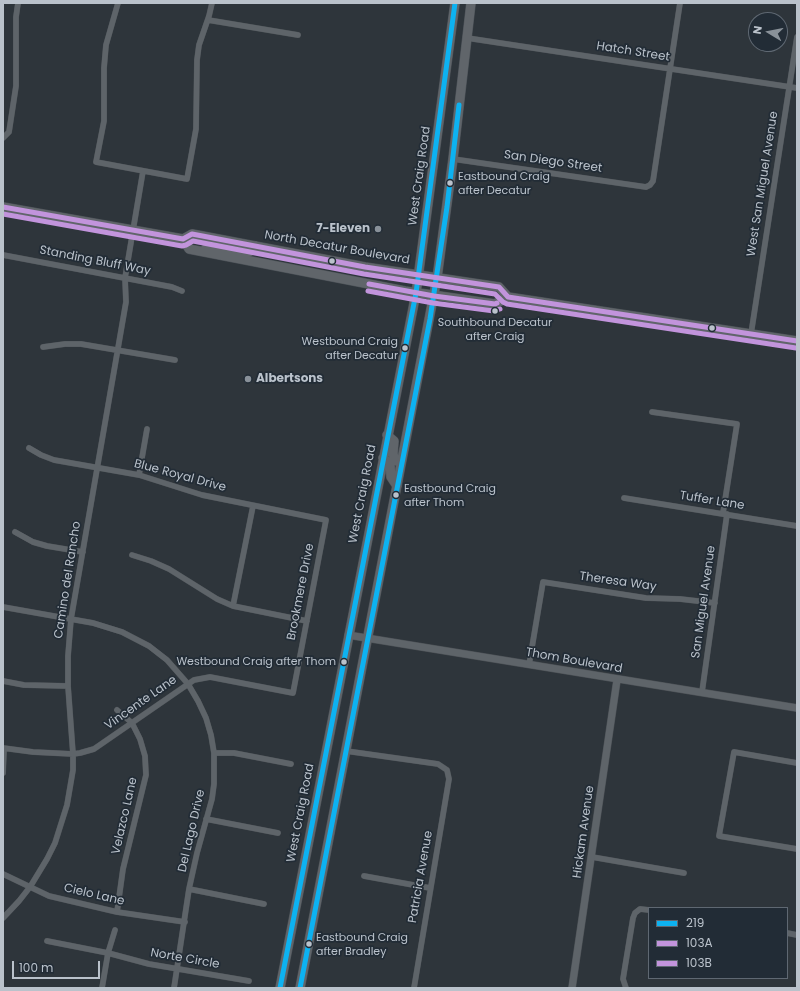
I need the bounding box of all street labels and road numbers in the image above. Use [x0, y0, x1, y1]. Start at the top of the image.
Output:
street label: Hatch Street [595, 39, 671, 65]
street label: West San Miguel Avenue [744, 110, 782, 258]
street label: West Craig Road [406, 125, 434, 227]
street label: San Diego Street [503, 148, 603, 176]
street label: North Decatur Boulevard [263, 228, 411, 268]
street label: Standing Bluff Way [38, 243, 152, 279]
street label: West Craig Road [346, 443, 380, 545]
street label: Blue Royal Drive [132, 457, 228, 495]
street label: Tuffer Lane [678, 489, 746, 513]
street label: Camino del Rancho [52, 520, 84, 640]
street label: Brookmere Drive [285, 542, 317, 642]
street label: San Miguel Avenue [689, 545, 719, 659]
street label: Theresa Way [579, 569, 657, 595]
street label: Thom Boulevard [525, 645, 623, 677]
street label: Vincente Lane [102, 673, 180, 733]
street label: West Craig Road [284, 762, 318, 864]
street label: Velazco Lane [109, 776, 141, 856]
street label: Hickam Avenue [570, 785, 598, 879]
street label: Del Lago Drive [175, 788, 209, 874]
street label: Patricia Avenue [406, 830, 436, 924]
street label: Cielo Lane [62, 881, 126, 909]
street label: Norte Circle [149, 946, 221, 972]

